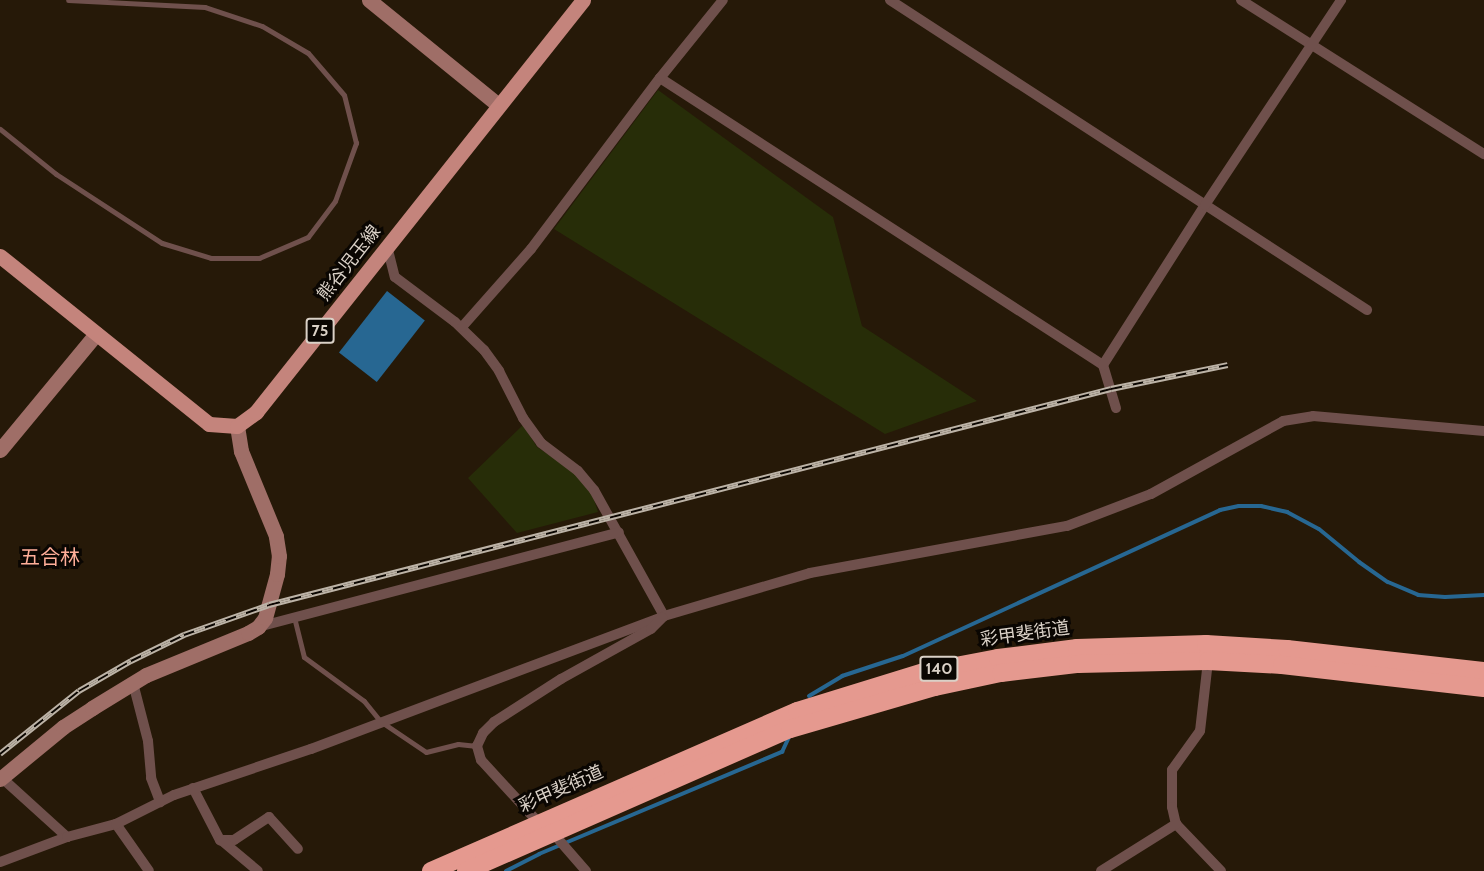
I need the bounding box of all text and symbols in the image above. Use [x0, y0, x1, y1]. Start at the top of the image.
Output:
street label: 熊谷児玉線 [313, 221, 385, 305]
road number: 75 [305, 318, 335, 344]
district label: 五合林 [20, 545, 80, 569]
street label: 彩甲斐街道 [979, 617, 1071, 651]
road number: 140 [918, 656, 960, 682]
street label: 彩甲斐街道 [515, 761, 607, 817]

